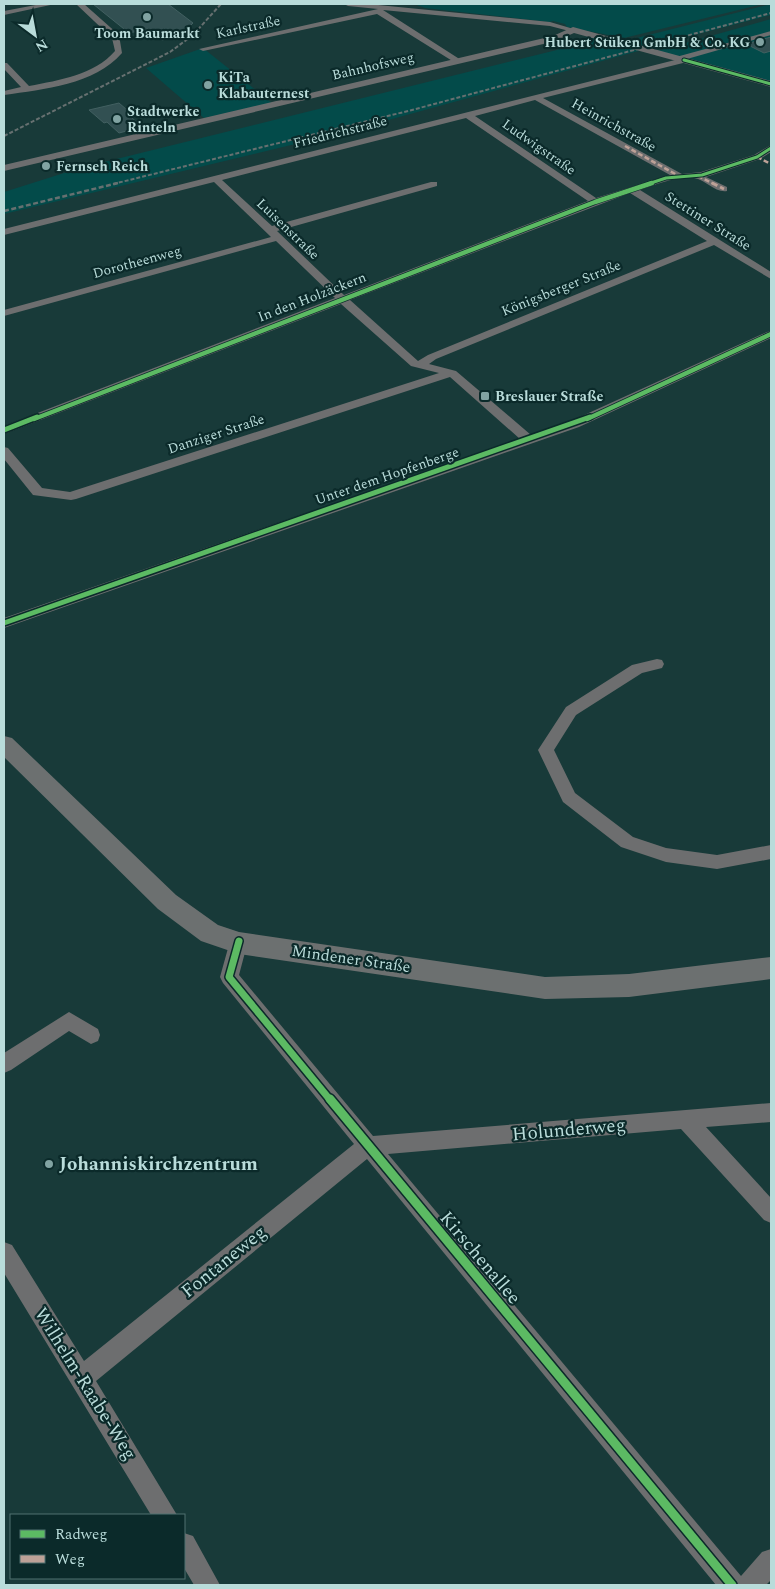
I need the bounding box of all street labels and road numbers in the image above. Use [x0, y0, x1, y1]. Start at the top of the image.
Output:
street label: Karlstraße [214, 10, 282, 44]
street label: Bahnhofsweg [330, 46, 416, 86]
street label: Heinrichstraße [568, 93, 660, 157]
street label: Friedrichstraße [291, 110, 389, 154]
street label: Ludwigstraße [498, 114, 580, 180]
street label: Stettiner Straße [661, 186, 755, 256]
street label: Luisenstraße [252, 193, 325, 265]
street label: Dorotheenweg [90, 240, 184, 284]
street label: Königsberger Straße [498, 254, 624, 322]
street label: In den Holzäckern [255, 267, 369, 327]
street label: Danziger Straße [165, 408, 267, 460]
street label: Unter dem Hopfenberge [312, 441, 462, 511]
street label: Mindener Straße [290, 939, 412, 979]
street label: Holunderweg [511, 1111, 627, 1149]
street label: Kirschenallee [432, 1205, 528, 1311]
street label: Fontaneweg [175, 1218, 273, 1306]
street label: Wilhelm-Raabe-Weg [26, 1302, 144, 1466]

